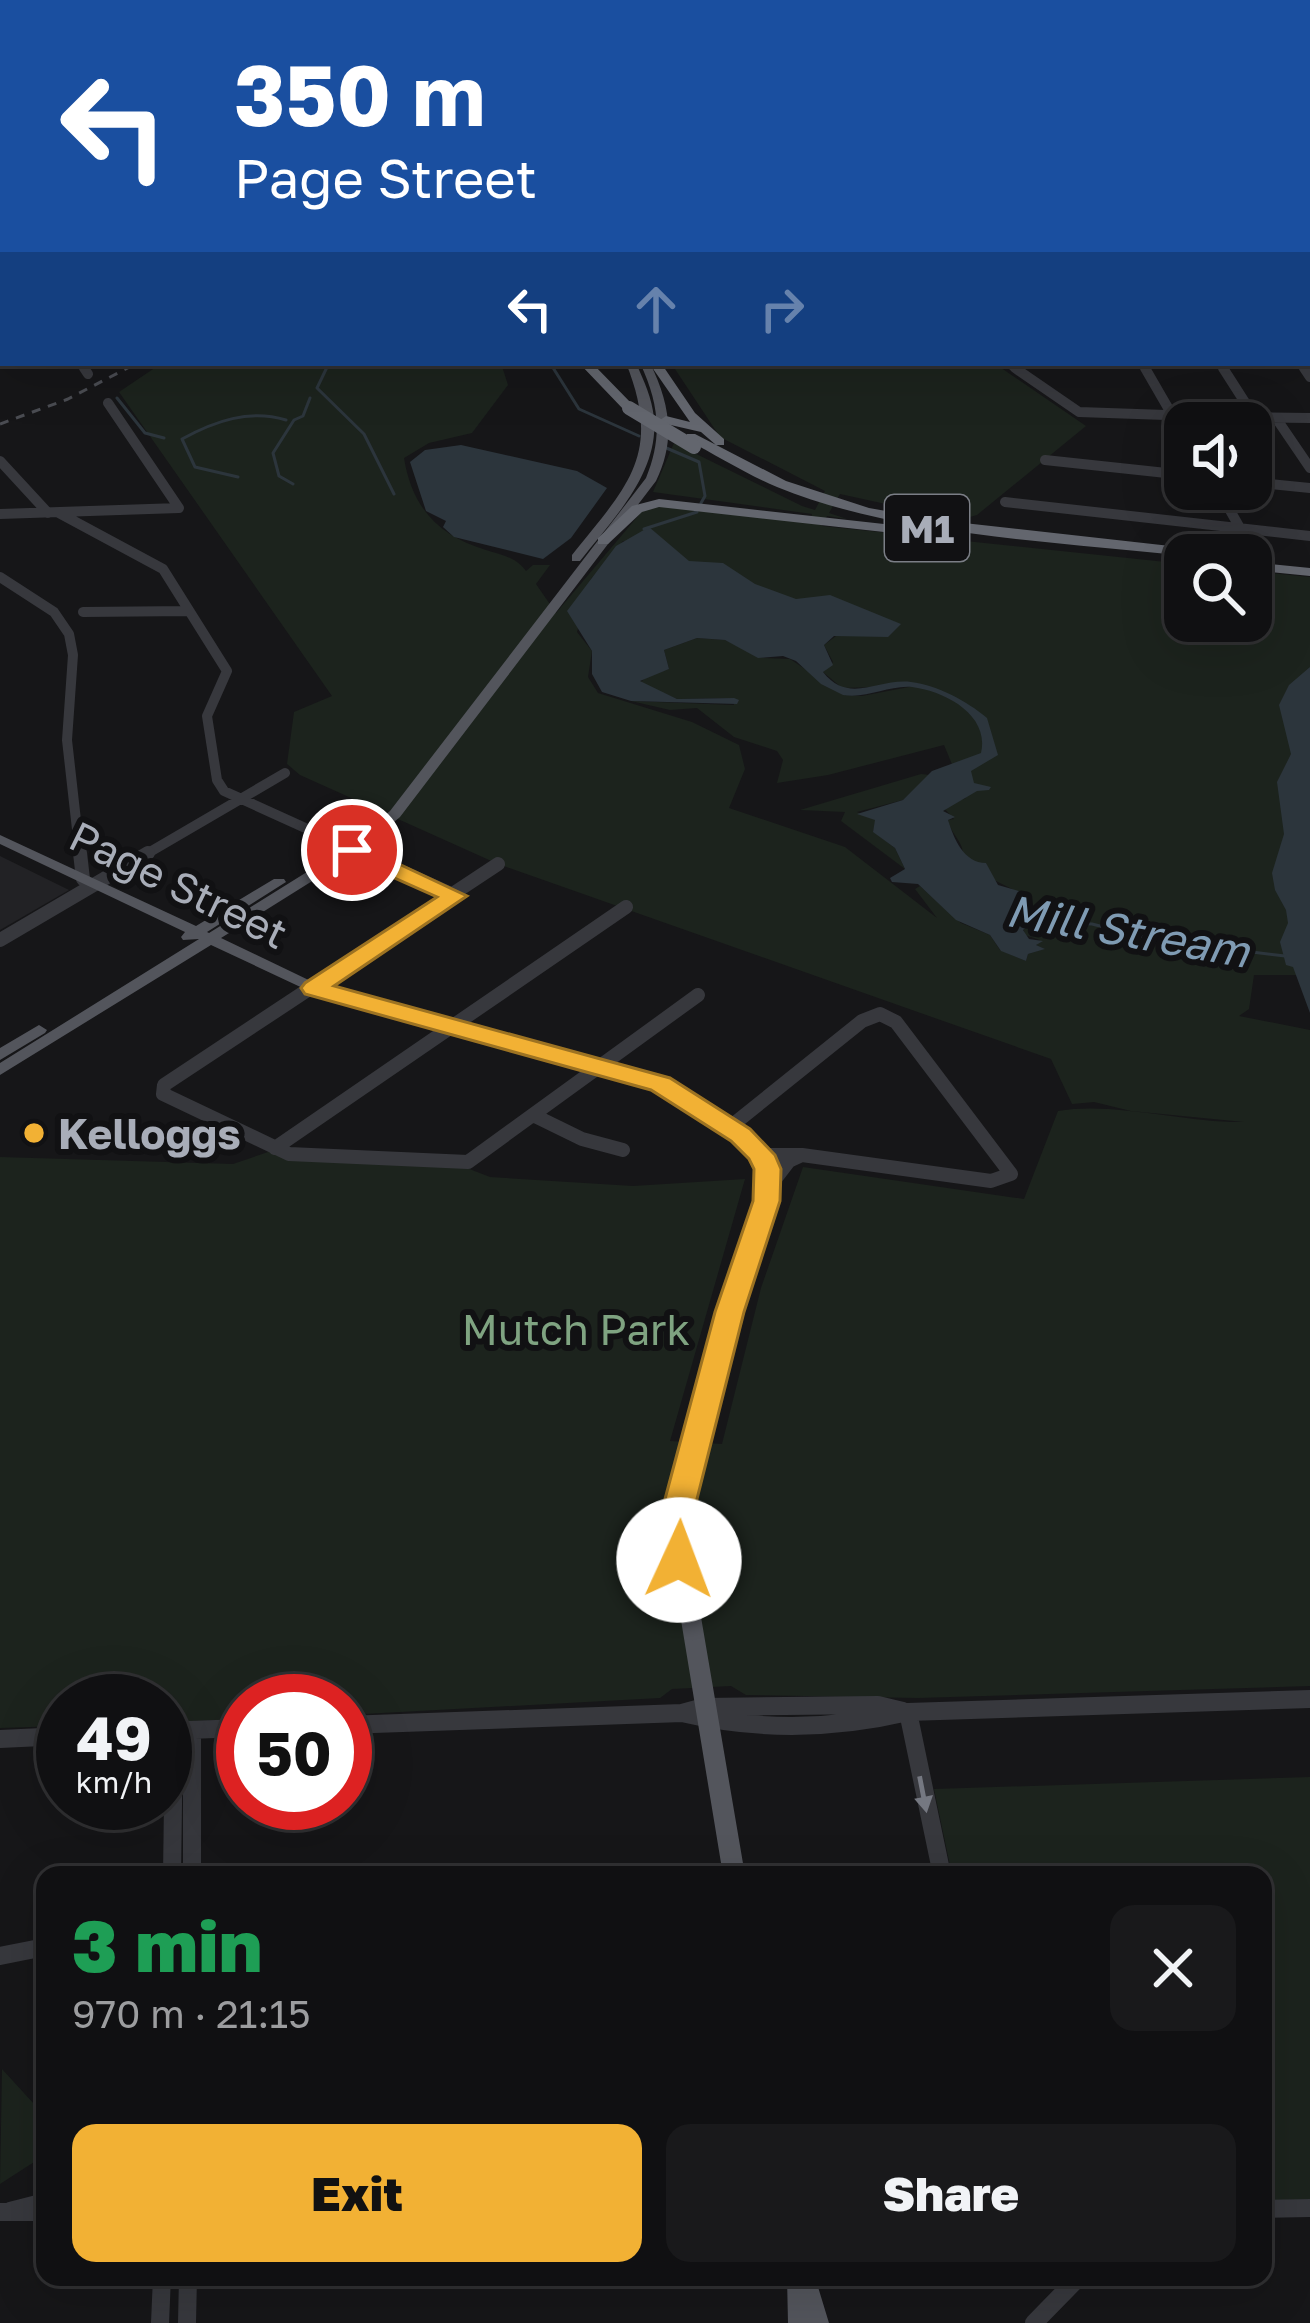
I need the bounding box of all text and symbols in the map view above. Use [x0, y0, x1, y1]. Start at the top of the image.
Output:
text: 350 m [234, 44, 486, 144]
icon: left [36, 48, 192, 204]
text: Page Street [234, 145, 537, 210]
icon: left [497, 276, 563, 342]
icon: ahead [623, 276, 689, 342]
icon: right [749, 276, 815, 342]
map controls [1164, 402, 1272, 642]
button: sound [1164, 402, 1272, 510]
road number: M1 [885, 495, 969, 561]
button: search [1164, 534, 1272, 642]
pin [301, 799, 403, 901]
street label: Page Street [62, 810, 296, 958]
icon: arrive [319, 817, 385, 883]
water label: Mill Stream [1003, 882, 1256, 978]
place label: Kelloggs [58, 1108, 241, 1158]
marker: Kelloggs [21, 1120, 47, 1146]
park label: Mutch Park [462, 1304, 690, 1354]
position arrow [616, 1497, 742, 1623]
speed limit sign: 50 [216, 1674, 372, 1830]
text: 49 [76, 1701, 152, 1773]
text: km/h [76, 1764, 152, 1800]
one-way arrow [915, 1776, 934, 1813]
text: 3 min [72, 1901, 262, 1988]
button: close [1110, 1905, 1236, 2031]
text: 970 m · 21:15 [72, 1990, 311, 2037]
button: Exit [72, 2124, 642, 2262]
button: Share [666, 2124, 1236, 2262]

